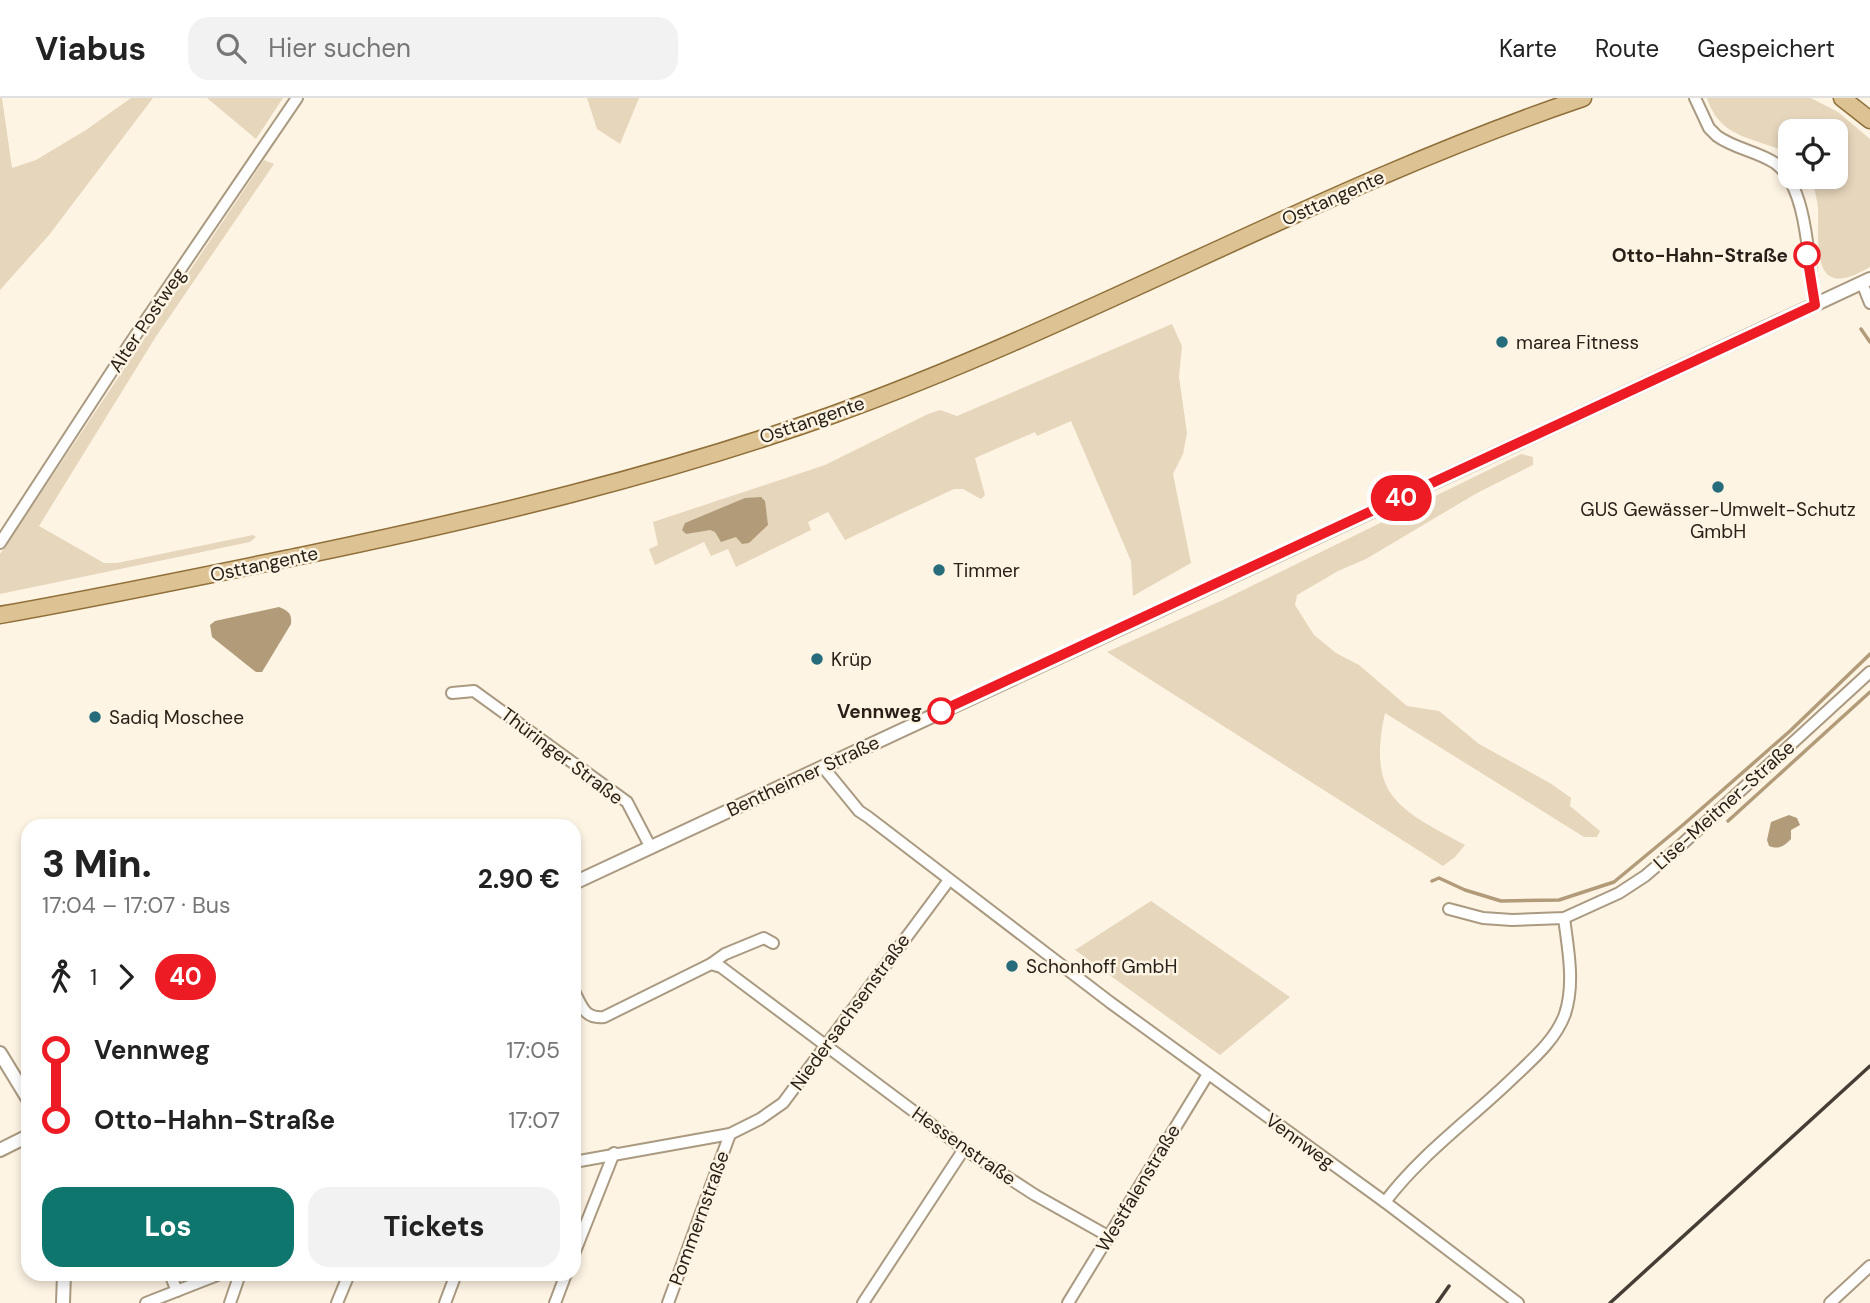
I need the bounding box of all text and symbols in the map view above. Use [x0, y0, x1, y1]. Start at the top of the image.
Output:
search box [188, 17, 678, 80]
text: Viabus [35, 27, 146, 70]
icon: search [212, 29, 250, 67]
text: Hier suchen [268, 31, 411, 65]
text: Karte [1499, 33, 1557, 64]
text: Route [1595, 33, 1659, 64]
text: Gespeichert [1697, 33, 1835, 64]
map controls [1778, 119, 1848, 189]
button: locate [1778, 119, 1848, 189]
street label: Osttangente [1278, 164, 1388, 232]
marker: Otto-Hahn-Straße [1794, 242, 1820, 268]
place label: Otto-Hahn-Straße [1612, 243, 1788, 268]
street label: Alter Postweg [103, 263, 191, 377]
place label: marea Fitness [1516, 330, 1639, 355]
marker: marea Fitness [1494, 334, 1510, 350]
street label: Osttangente [756, 390, 868, 450]
line badge: 40 [1370, 475, 1432, 521]
marker: GUS Gewässer-Umwelt-Schutz GmbH [1710, 479, 1726, 495]
text: 40 [1385, 482, 1417, 513]
place label: GUS Gewässer-Umwelt-Schutz GmbH [1580, 497, 1856, 544]
street label: Osttangente [208, 540, 320, 588]
place label: Timmer [953, 558, 1020, 583]
marker: Timmer [931, 562, 947, 578]
place label: Krüp [831, 647, 872, 672]
marker: Krüp [809, 651, 825, 667]
marker: Vennweg [928, 698, 954, 724]
place label: Vennweg [837, 699, 922, 724]
street label: Thüringer Straße [496, 702, 628, 810]
place label: Sadiq Moschee [109, 705, 244, 730]
marker: Sadiq Moschee [87, 709, 103, 725]
street label: Bentheimer Straße [723, 730, 883, 822]
street label: Lise-Meitner-Straße [1648, 735, 1800, 875]
text: 3 Min. [42, 839, 152, 889]
text: 2.90 € [478, 862, 560, 896]
text: 17:04 – 17:07 · Bus [42, 890, 231, 920]
street label: Niedersachsenstraße [785, 929, 915, 1095]
place label: Schonhoff GmbH [1026, 954, 1177, 979]
icon: walk [42, 958, 80, 996]
icon: forward [107, 958, 145, 996]
marker: Schonhoff GmbH [1004, 958, 1020, 974]
text: 40 [169, 961, 202, 992]
text: 1 [90, 962, 97, 992]
text: Vennweg [94, 1033, 210, 1067]
text: 17:05 [506, 1035, 560, 1065]
street label: Hessenstraße [907, 1101, 1021, 1191]
text: Otto-Hahn-Straße [94, 1103, 335, 1137]
text: 17:07 [508, 1105, 560, 1135]
street label: Vennweg [1260, 1108, 1340, 1175]
street label: Westfalenstraße [1090, 1120, 1186, 1256]
street label: Pommernstraße [663, 1147, 735, 1289]
button: Los [42, 1187, 294, 1267]
button: Tickets [308, 1187, 560, 1267]

